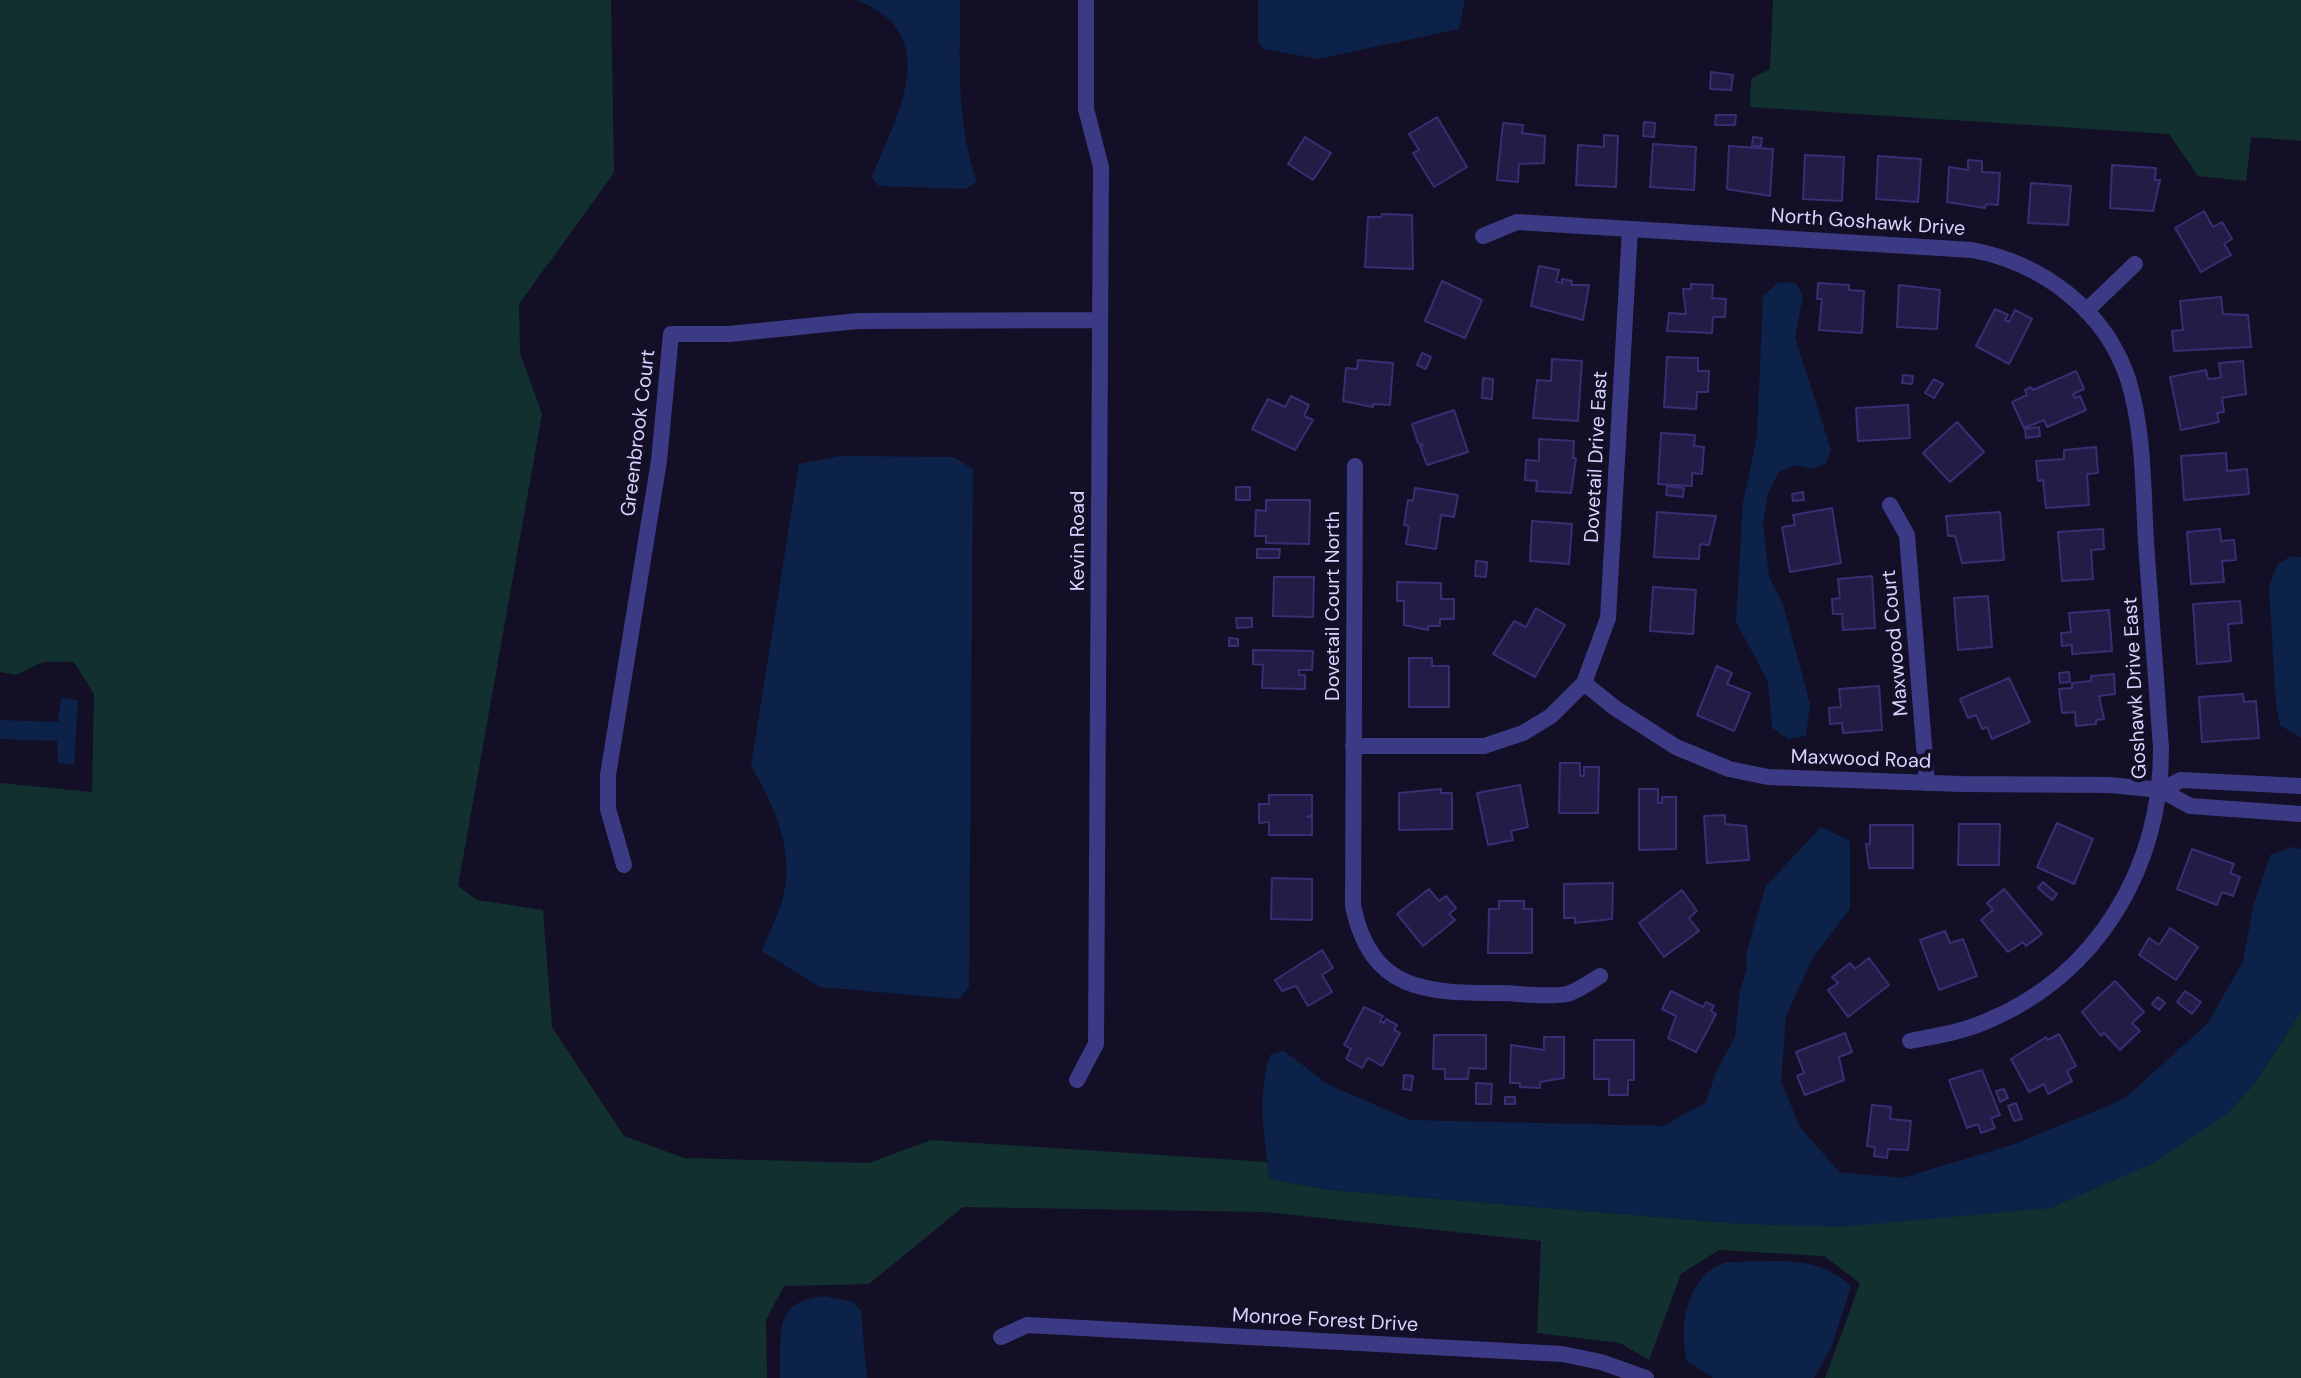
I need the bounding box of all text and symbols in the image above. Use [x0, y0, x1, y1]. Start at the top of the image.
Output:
street label: North Goshawk Drive [1770, 204, 1966, 242]
street label: Greenbrook Court [617, 348, 661, 518]
street label: Dovetail Drive East [1581, 371, 1613, 543]
street label: Kevin Road [1067, 491, 1091, 591]
street label: Dovetail Court North [1322, 511, 1346, 701]
street label: Maxwood Court [1878, 569, 1914, 717]
street label: Goshawk Drive East [2119, 596, 2153, 780]
street label: Maxwood Road [1790, 746, 1932, 774]
street label: Monroe Forest Drive [1231, 1304, 1419, 1338]

